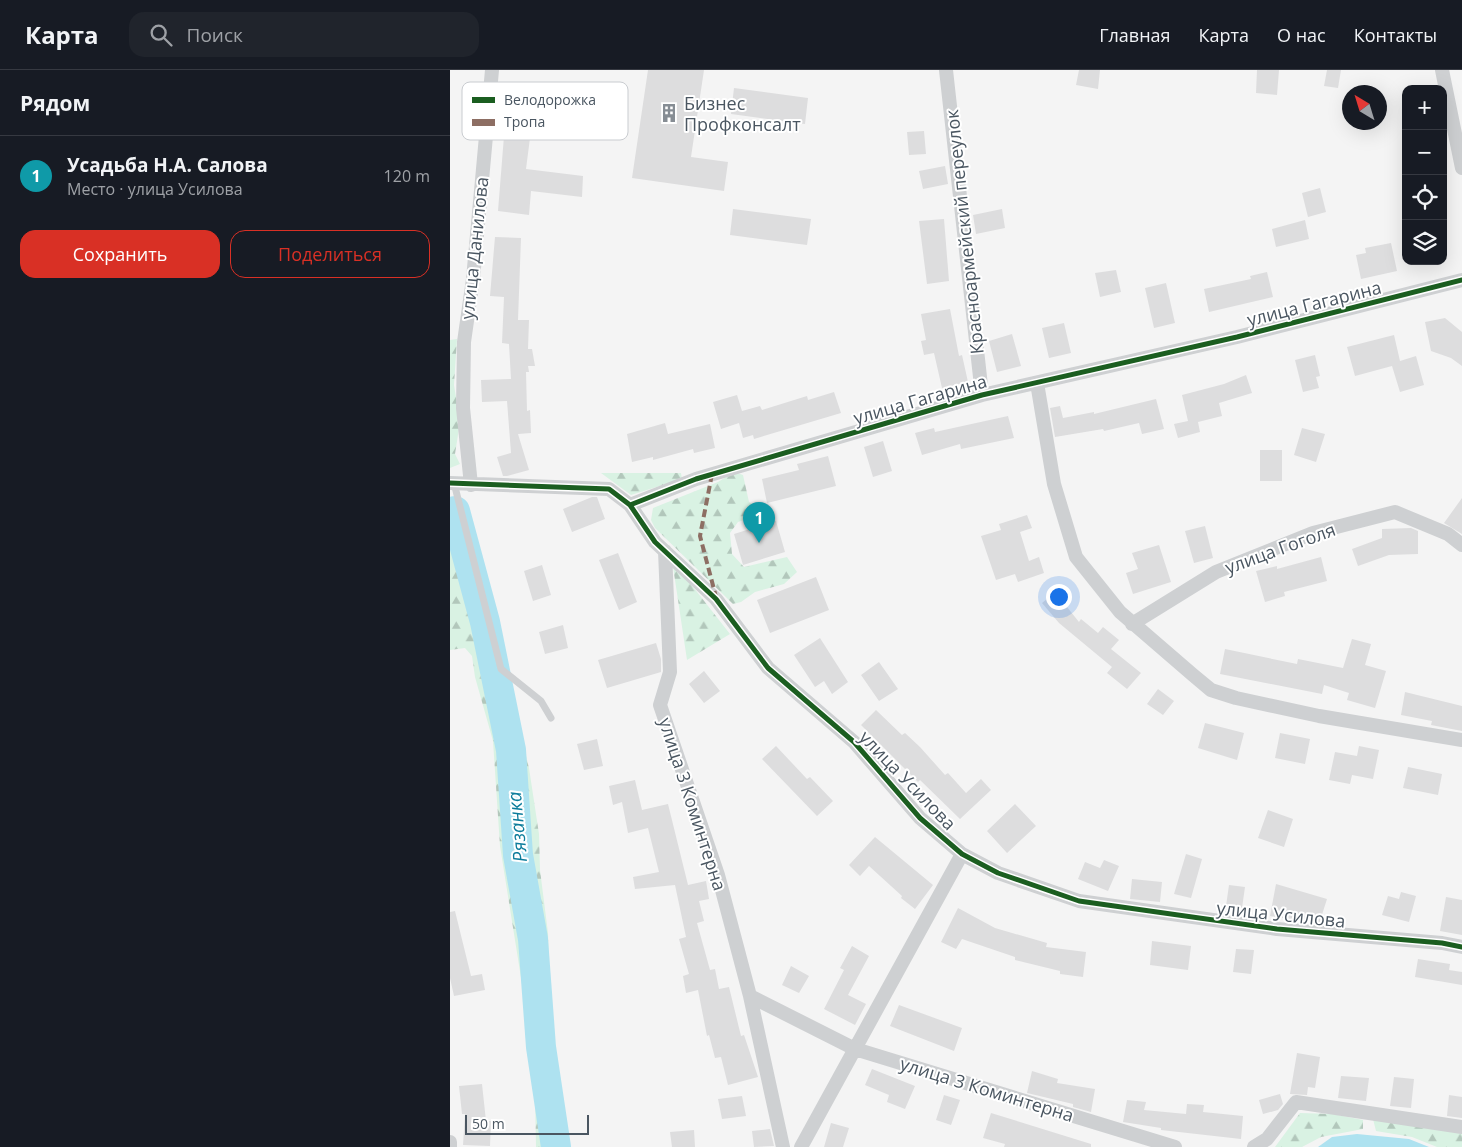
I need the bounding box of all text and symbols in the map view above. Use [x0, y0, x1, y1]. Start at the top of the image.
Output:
search box [129, 12, 479, 57]
text: Карта [25, 18, 99, 51]
icon: search [147, 21, 175, 49]
text: Поиск [187, 22, 243, 48]
text: Главная [1099, 23, 1171, 47]
text: Карта [1199, 23, 1249, 47]
text: О нас [1277, 23, 1326, 47]
text: Контакты [1354, 23, 1437, 47]
legend [462, 82, 628, 140]
north arrow [1342, 85, 1387, 130]
map controls [1402, 85, 1447, 265]
button: + [1402, 85, 1447, 130]
text: Рядом [20, 89, 90, 117]
text: Велодорожка [504, 90, 596, 109]
place label: Бизнес Профконсалт [684, 91, 801, 136]
building icon: Бизнес Профконсалт [658, 102, 680, 124]
street label: Красноармейский переулок [939, 108, 989, 356]
text: Тропа [504, 112, 545, 131]
button: − [1402, 130, 1447, 175]
text: Усадьба Н.А. Салова [67, 152, 268, 178]
text: 1 [31, 165, 41, 187]
text: 120 m [384, 165, 430, 187]
street label: улица Данилова [455, 175, 493, 321]
button: locate [1402, 175, 1447, 220]
text: Место · улица Усилова [67, 178, 243, 200]
button: layers [1402, 220, 1447, 265]
button: Сохранить [20, 230, 220, 278]
button: Поделиться [230, 230, 430, 278]
street label: улица Гагарина [1244, 275, 1384, 331]
street label: улица Гагарина [851, 368, 989, 430]
pin: 1 [743, 502, 775, 543]
street label: улица Гоголя [1222, 517, 1338, 579]
your location [1046, 584, 1072, 610]
street label: улица 3 Коминтерна [654, 714, 732, 894]
street label: улица Усилова [854, 725, 962, 835]
water label: Рязанка [501, 790, 533, 864]
street label: улица Усилова [1215, 895, 1347, 933]
street label: улица 3 Коминтерна [897, 1051, 1077, 1127]
scale bar [465, 1112, 589, 1135]
text: 50 m [472, 1114, 505, 1133]

